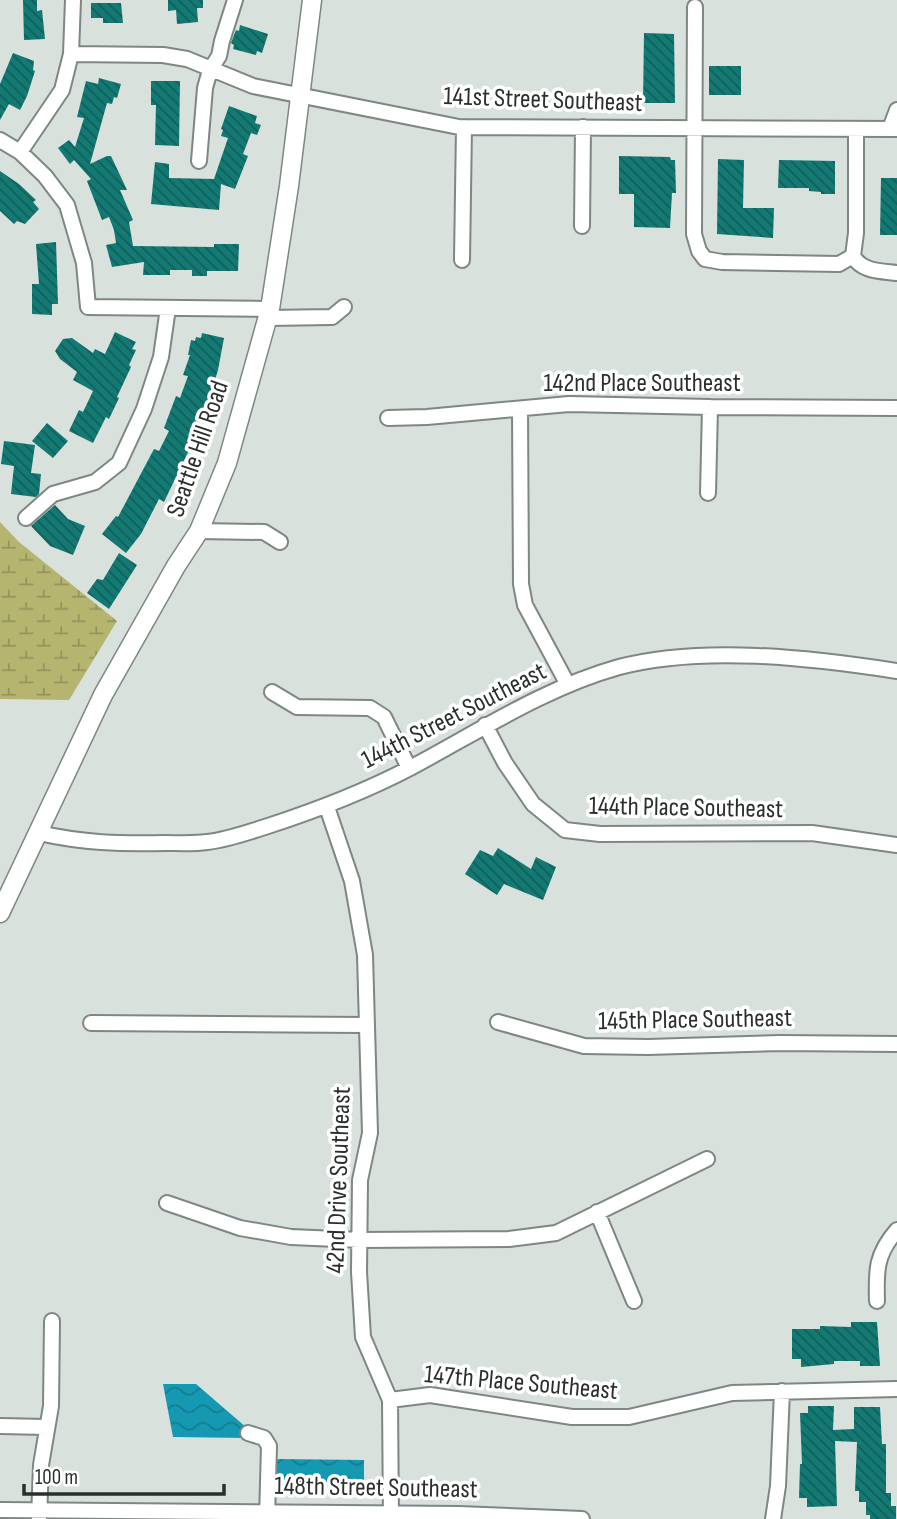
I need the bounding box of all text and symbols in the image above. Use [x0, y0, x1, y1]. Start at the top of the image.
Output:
street label: 141st Street Southeast [443, 81, 643, 119]
street label: 142nd Place Southeast [543, 368, 741, 399]
street label: Seattle Hill Road [160, 377, 236, 521]
street label: 144th Street Southeast [357, 656, 551, 776]
street label: 144th Place Southeast [589, 791, 784, 825]
street label: 145th Place Southeast [598, 1003, 792, 1037]
street label: 42nd Drive Southeast [320, 1086, 358, 1274]
street label: 147th Place Southeast [423, 1359, 619, 1407]
scale bar [24, 1452, 224, 1496]
text: 100 m [35, 1465, 78, 1490]
street label: 148th Street Southeast [274, 1471, 478, 1505]

